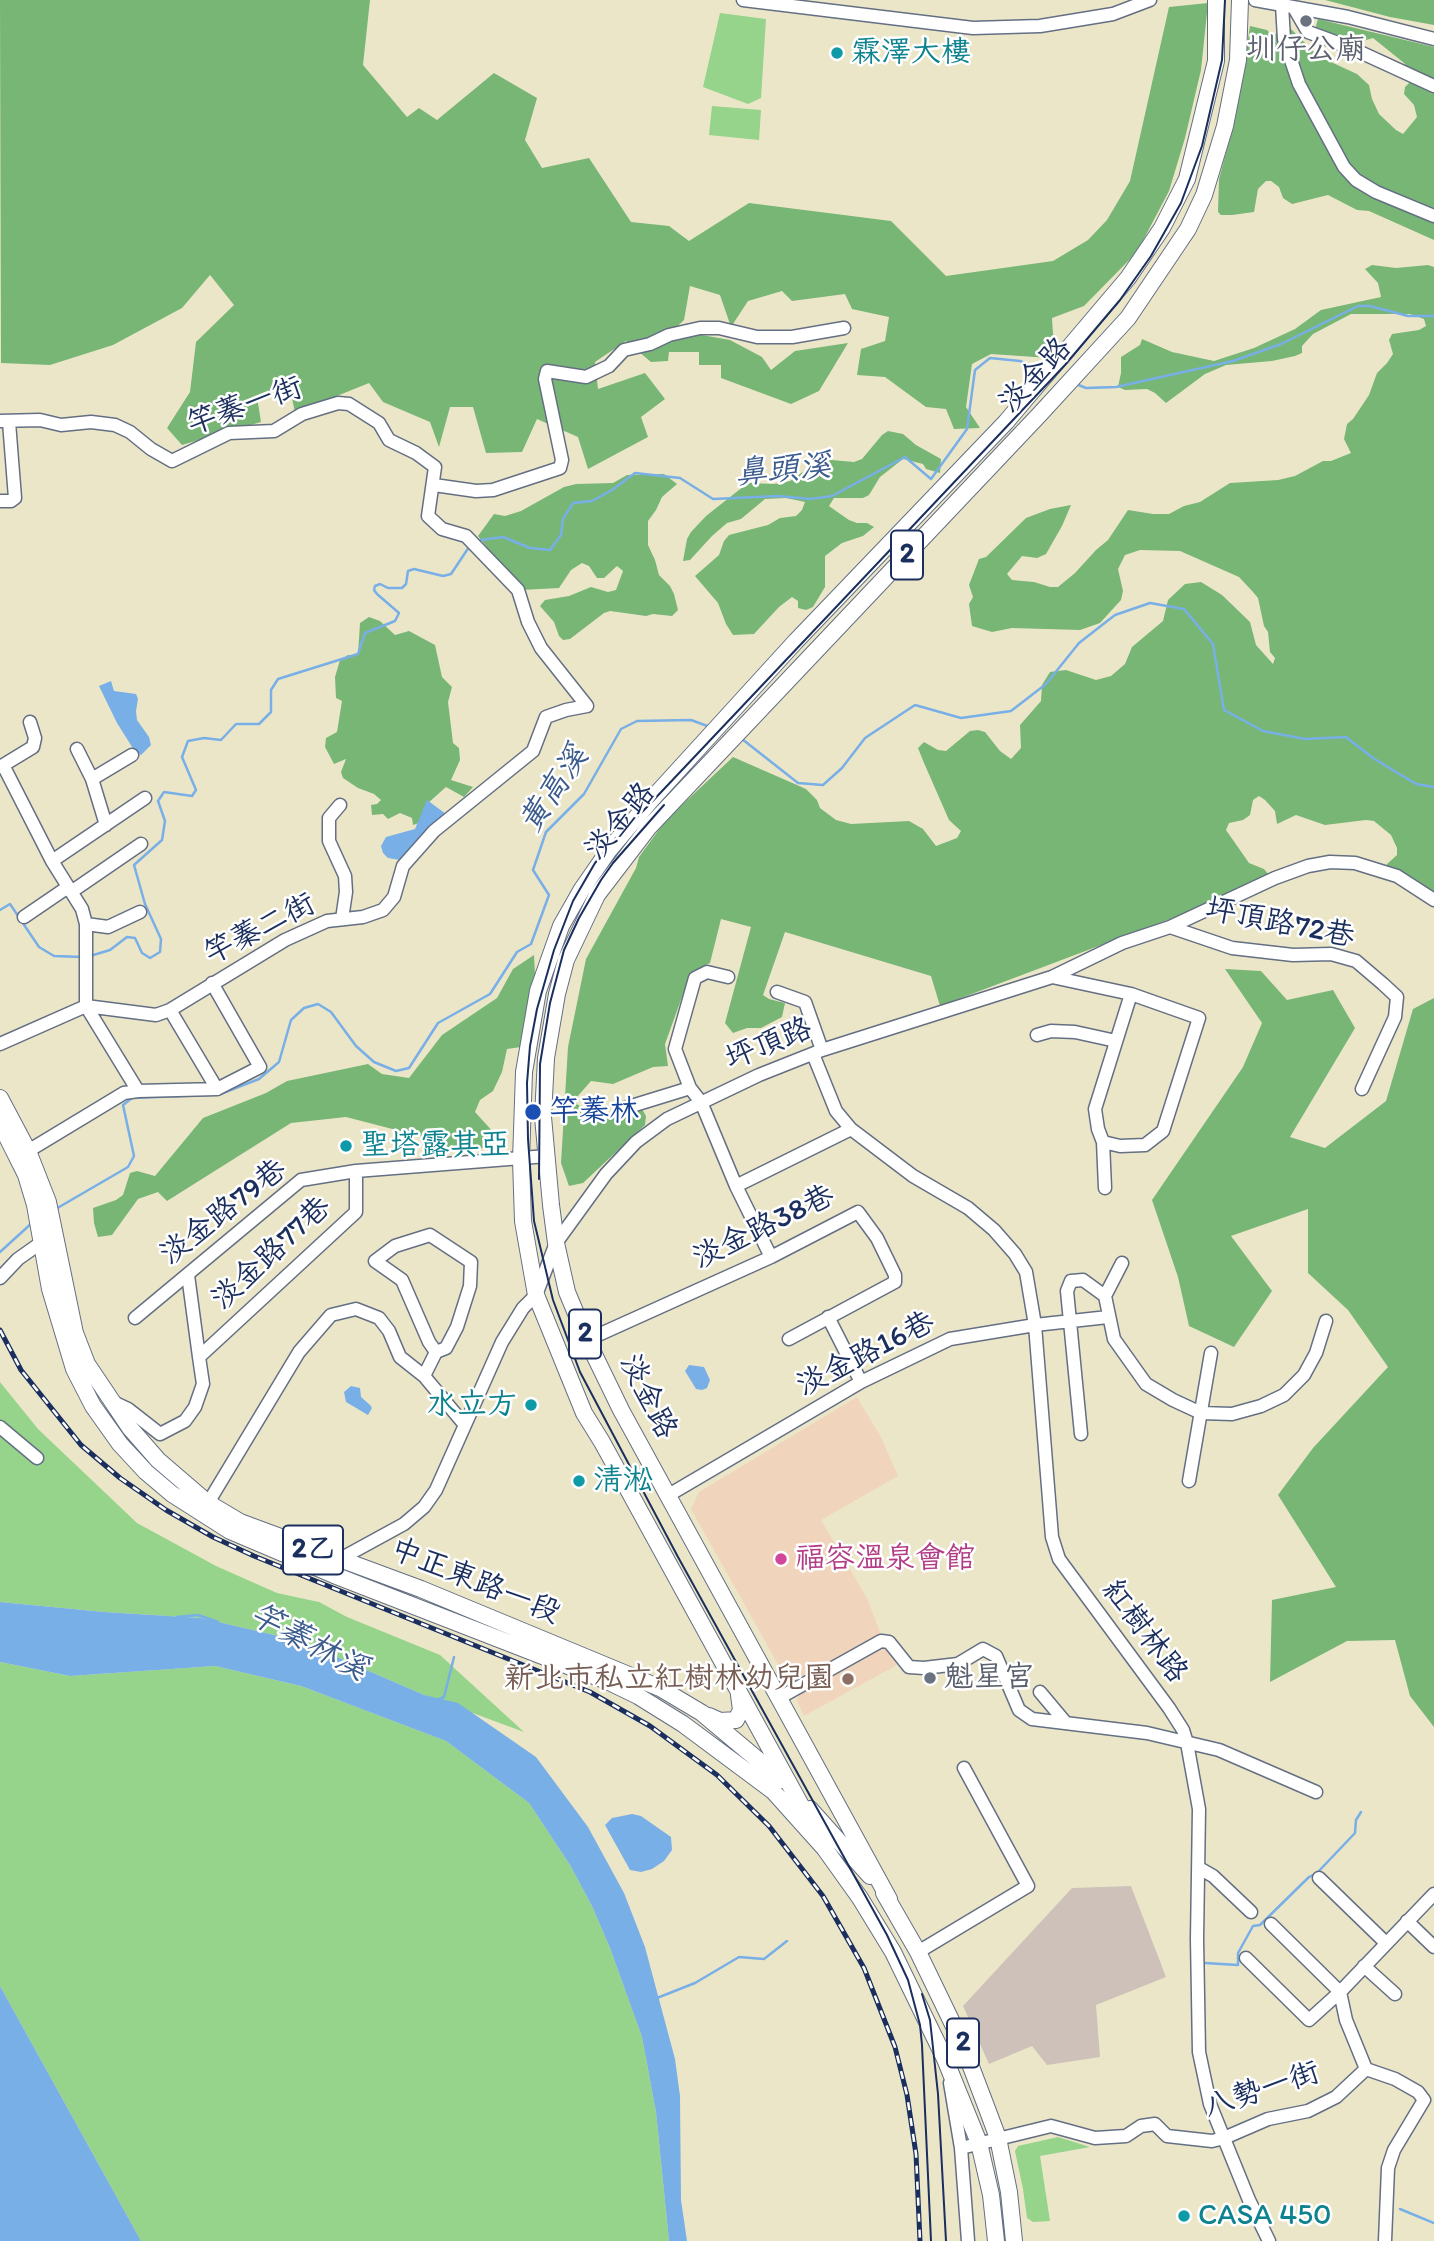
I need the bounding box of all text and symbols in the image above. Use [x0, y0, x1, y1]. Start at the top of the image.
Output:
marker: 圳仔公廟 [1298, 13, 1314, 29]
place label: 圳仔公廟 [1246, 32, 1366, 68]
place label: 霖澤大樓 [851, 35, 971, 71]
marker: 霖澤大樓 [829, 45, 845, 61]
street label: 淡金路 [992, 331, 1080, 421]
street label: 竿蓁一街 [182, 370, 308, 444]
water label: 鼻頭溪 [734, 448, 832, 494]
road number: 2 [891, 530, 923, 580]
water label: 黃高溪 [512, 739, 598, 841]
street label: 淡金路 [578, 776, 664, 868]
street label: 竿蓁二街 [198, 887, 322, 973]
street label: 坪頂路72巷 [1203, 892, 1357, 956]
street label: 坪頂路 [721, 1011, 817, 1079]
place label: 竿蓁林 [549, 1094, 639, 1130]
marker: 竿蓁林 [523, 1102, 543, 1122]
place label: 聖塔露其亞 [360, 1128, 510, 1164]
marker: 聖塔露其亞 [338, 1138, 354, 1154]
street label: 淡金路79巷 [154, 1152, 294, 1274]
street label: 淡金路38巷 [687, 1178, 841, 1278]
street label: 淡金路77巷 [205, 1190, 339, 1318]
street label: 淡金路16巷 [791, 1305, 941, 1405]
road number: 2 [569, 1310, 601, 1358]
street label: 淡金路 [611, 1349, 683, 1445]
place label: 水立方 [427, 1387, 517, 1423]
marker: 水立方 [523, 1397, 539, 1413]
place label: 清淞 [593, 1463, 653, 1499]
marker: 清淞 [571, 1473, 587, 1489]
road number: 2乙 [283, 1526, 343, 1574]
street label: 中正東路一段 [385, 1532, 565, 1632]
place label: 福容溫泉會館 [795, 1541, 975, 1577]
marker: 福容溫泉會館 [773, 1551, 789, 1567]
street label: 紅樹林路 [1094, 1573, 1194, 1691]
water label: 竿蓁林溪 [242, 1596, 374, 1690]
place label: 魁星宮 [944, 1660, 1034, 1696]
place label: 新北市私立紅樹林幼兒園 [504, 1661, 834, 1697]
marker: 魁星宮 [922, 1670, 938, 1686]
marker: 新北市私立紅樹林幼兒園 [840, 1671, 856, 1687]
road number: 2 [947, 2018, 979, 2068]
street label: 八勢一街 [1199, 2055, 1325, 2127]
place label: CASA 450 [1198, 2198, 1332, 2234]
marker: CASA 450 [1176, 2208, 1192, 2224]

